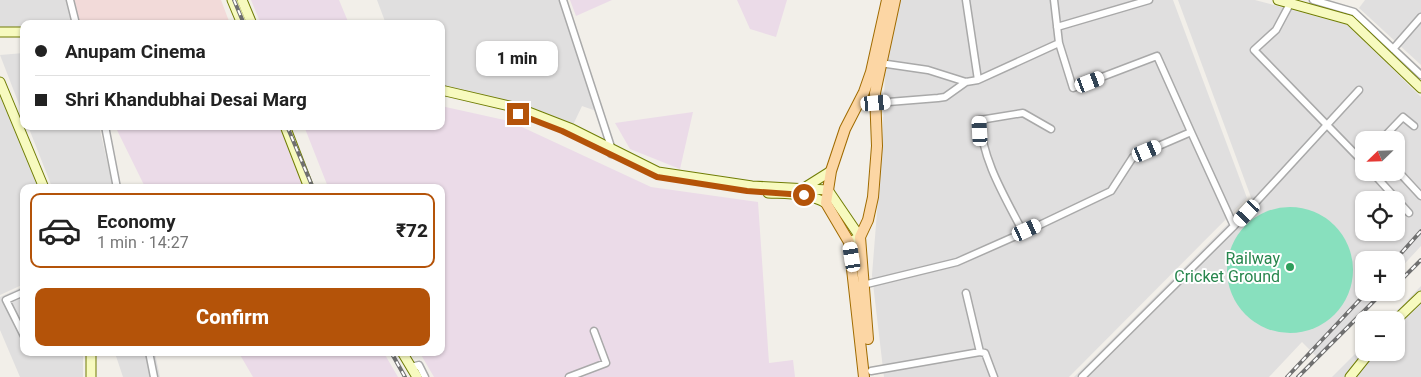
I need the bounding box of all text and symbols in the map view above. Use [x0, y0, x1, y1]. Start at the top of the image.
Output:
text: Anupam Cinema [65, 40, 206, 63]
callout: 1 min [477, 42, 559, 76]
text: 1 min [497, 49, 537, 68]
car [1073, 70, 1106, 94]
text: Shri Khandubhai Desai Marg [65, 88, 307, 111]
car [860, 94, 891, 112]
route end [507, 103, 529, 125]
car [971, 116, 988, 146]
north arrow [1355, 131, 1405, 181]
map controls [1355, 131, 1405, 361]
car [1130, 138, 1163, 164]
route start [793, 184, 815, 206]
button: locate [1355, 191, 1405, 241]
car [1231, 197, 1262, 229]
icon: car [37, 208, 82, 253]
text: Economy [97, 210, 176, 233]
car [1010, 217, 1043, 243]
text: ₹72 [396, 219, 428, 242]
text: 1 min · 14:27 [97, 233, 189, 252]
car [842, 241, 861, 273]
place label: Railway Cricket Ground [1174, 249, 1280, 286]
button: + [1355, 251, 1405, 301]
marker: Railway Cricket Ground [1284, 261, 1296, 273]
button: Confirm [35, 288, 430, 346]
button: − [1355, 311, 1405, 361]

